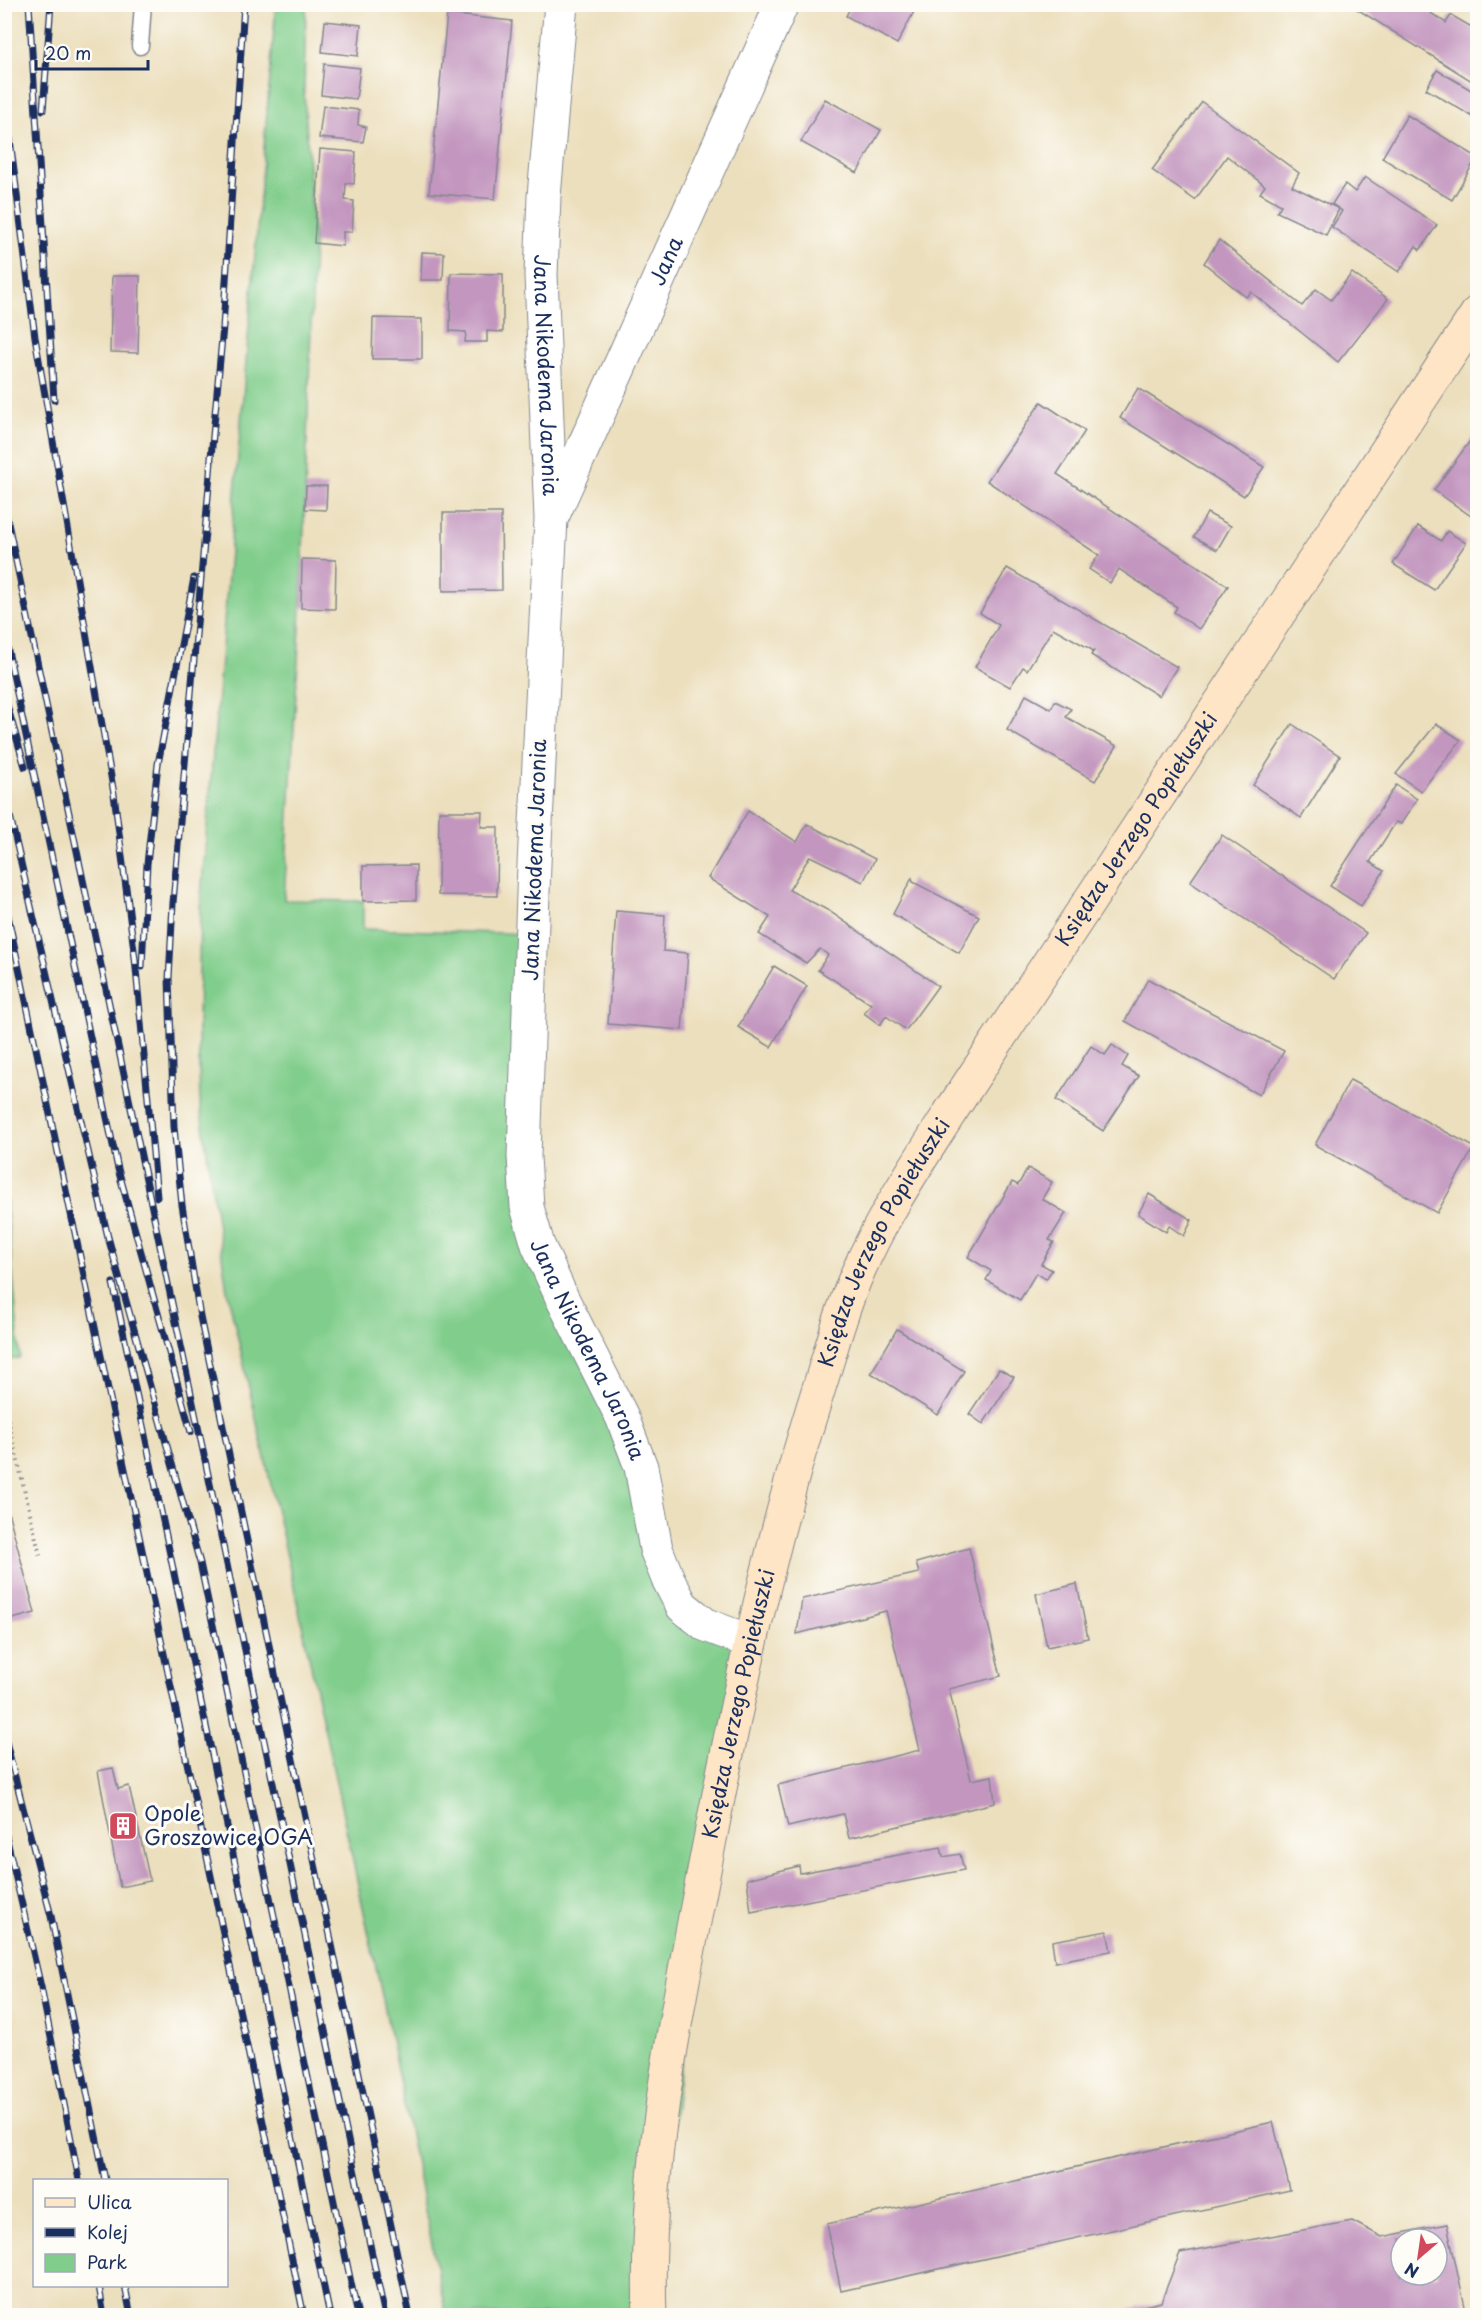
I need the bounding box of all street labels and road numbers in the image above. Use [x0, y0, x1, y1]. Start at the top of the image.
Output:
street label: Jana [640, 230, 690, 290]
street label: Jana Nikodema Jaronia [527, 254, 568, 497]
street label: Księdza Jerzego Popiełuszki [1046, 705, 1224, 952]
street label: Jana Nikodema Jaronia [513, 738, 553, 981]
street label: Księdza Jerzego Popiełuszki [808, 1111, 957, 1371]
street label: Jana Nikodema Jaronia [523, 1233, 655, 1465]
street label: Księdza Jerzego Popiełuszki [693, 1565, 782, 1841]

